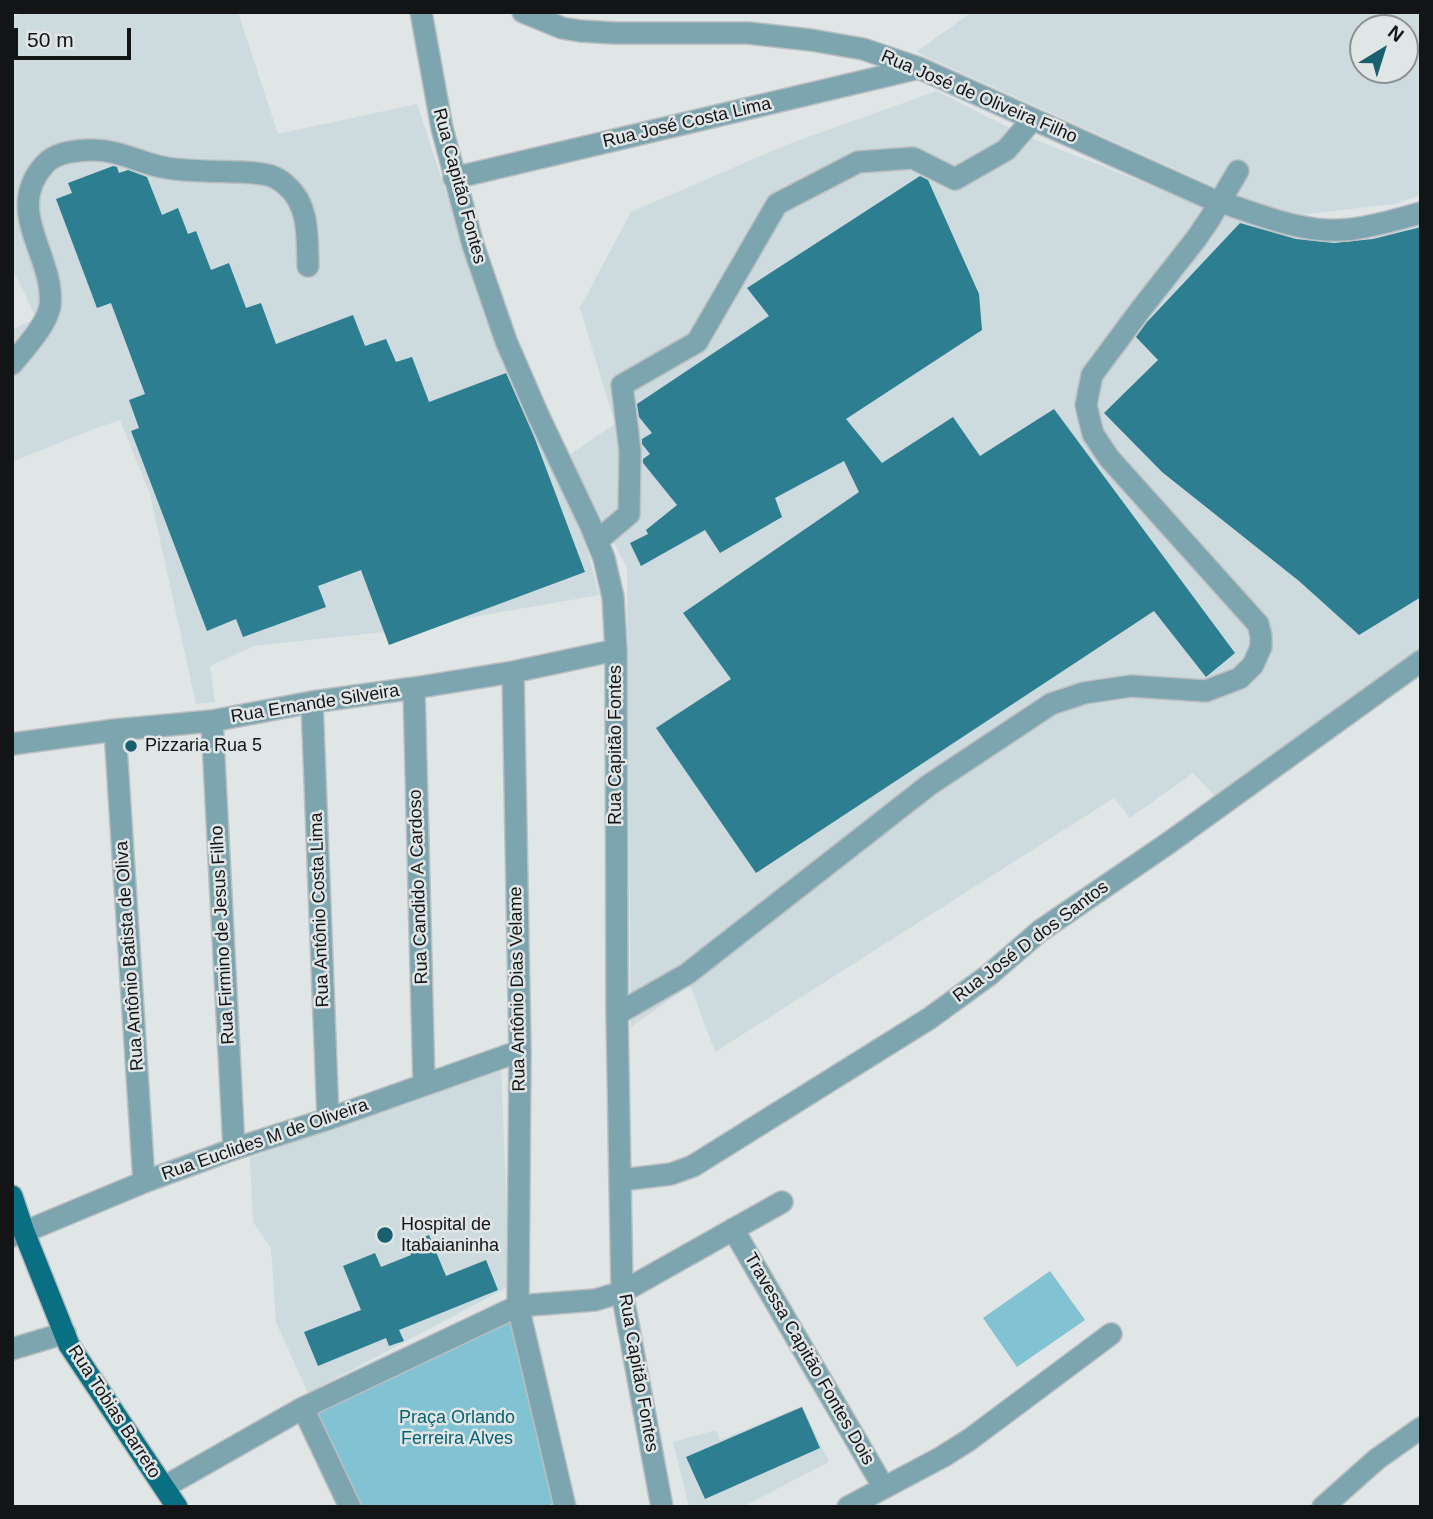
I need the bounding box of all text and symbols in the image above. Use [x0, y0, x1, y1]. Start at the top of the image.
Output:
scale bar [18, 14, 135, 58]
north arrow [1349, 14, 1419, 84]
text: N [1384, 21, 1408, 46]
text: 50 m [27, 28, 74, 51]
street label: Rua José de Oliveira Filho [878, 46, 1080, 148]
street label: Rua José Costa Lima [601, 93, 773, 153]
street label: Rua Capitão Fontes [428, 106, 490, 266]
street label: Rua Capitão Fontes [605, 665, 627, 825]
street label: Rua Ernande Silveira [229, 680, 401, 728]
place label: Pizzaria Rua 5 [145, 735, 262, 757]
marker: Pizzaria Rua 5 [123, 738, 139, 754]
street label: Rua Candido A Cardoso [405, 789, 433, 985]
street label: Rua Antônio Costa Lima [306, 812, 334, 1008]
street label: Rua Firmino de Jesus Filho [206, 825, 240, 1045]
street label: Rua Antônio Batista de Oliva [111, 840, 149, 1072]
street label: Rua José D dos Santos [949, 876, 1113, 1008]
street label: Rua Antônio Dias Velame [505, 886, 531, 1092]
street label: Rua Euclides M de Oliveira [159, 1094, 371, 1186]
place label: Hospital de Itabaianinha [401, 1214, 499, 1256]
marker: Hospital de Itabaianinha [375, 1225, 395, 1245]
street label: Travessa Capitão Fontes Dois [739, 1249, 879, 1469]
street label: Rua Capitão Fontes [613, 1292, 663, 1454]
street label: Rua Tobias Barreto [63, 1342, 165, 1482]
park label: Praça Orlando Ferreira Alves [399, 1407, 515, 1450]

